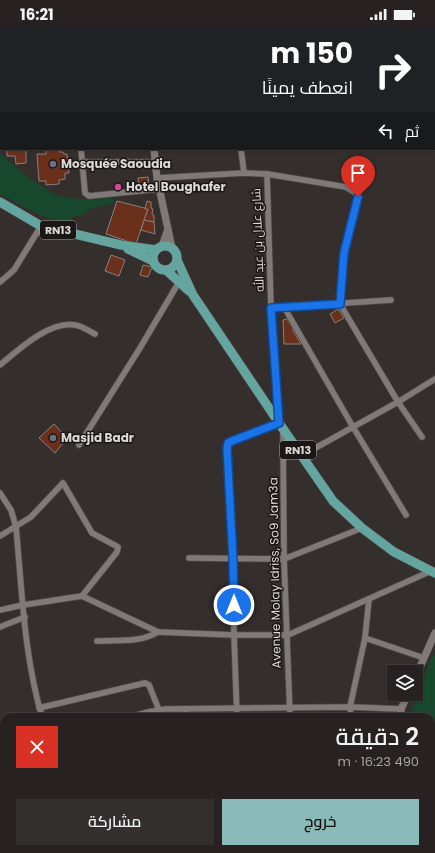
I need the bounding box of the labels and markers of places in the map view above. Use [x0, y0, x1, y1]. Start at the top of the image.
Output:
place label: Mosquée Saoudia [61, 155, 171, 172]
pin [341, 156, 375, 197]
marker: Mosquée Saoudia [48, 159, 58, 169]
place label: Hotel Boughafer [126, 178, 226, 195]
marker: Hotel Boughafer [113, 182, 123, 192]
place label: Masjid Badr [61, 429, 134, 446]
marker: Masjid Badr [48, 433, 58, 443]

